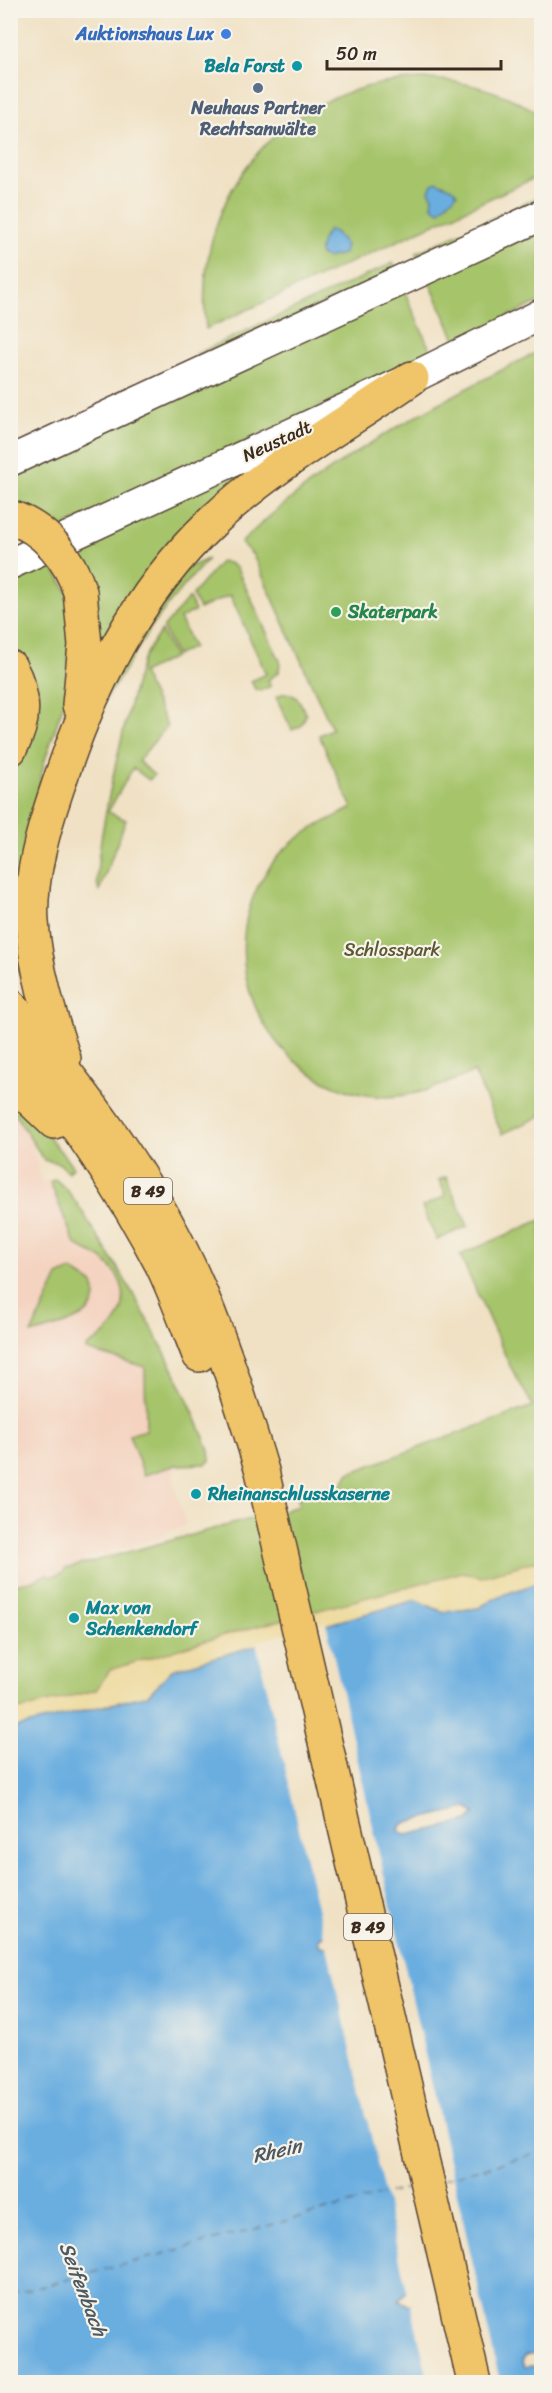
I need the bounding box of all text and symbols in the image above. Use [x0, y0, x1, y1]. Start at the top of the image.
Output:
place label: Auktionshaus Lux [75, 18, 215, 50]
marker: Auktionshaus Lux [219, 27, 233, 41]
scale bar [327, 33, 501, 71]
text: 50 m [336, 38, 377, 70]
place label: Bela Forst [204, 50, 285, 82]
marker: Bela Forst [290, 59, 304, 73]
marker: Neuhaus Partner Rechtsanwälte [251, 81, 265, 95]
place label: Neuhaus Partner Rechtsanwälte [190, 92, 326, 145]
street label: Neustadt [237, 411, 317, 471]
place label: Skaterpark [347, 596, 438, 628]
marker: Skaterpark [329, 605, 343, 619]
park label: Schlosspark [344, 934, 440, 966]
road number: B 49 [124, 1178, 172, 1204]
place label: Rheinanschlusskaserne [207, 1478, 391, 1510]
marker: Rheinanschlusskaserne [189, 1487, 203, 1501]
place label: Max von Schenkendorf [85, 1592, 199, 1645]
marker: Max von Schenkendorf [67, 1611, 81, 1625]
road number: B 49 [344, 1914, 392, 1940]
water label: Rhein [249, 2128, 307, 2174]
water label: Seifenbach [49, 2237, 118, 2344]

